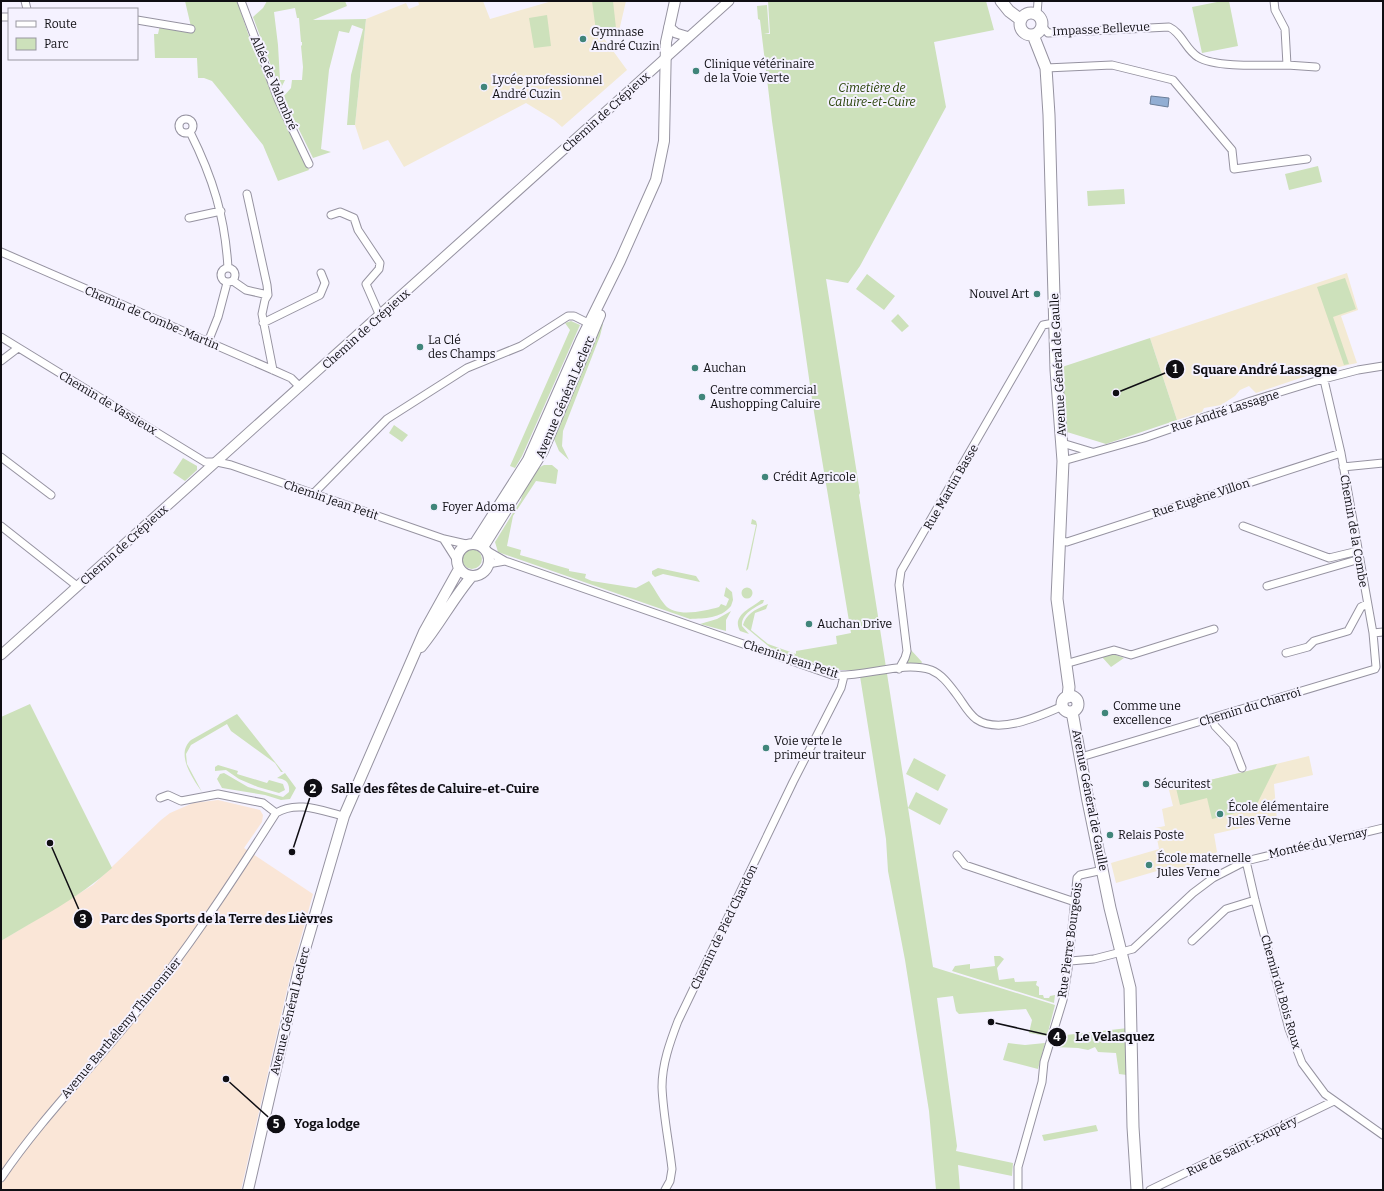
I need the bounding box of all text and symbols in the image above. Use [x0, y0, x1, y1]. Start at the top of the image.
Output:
legend [8, 8, 138, 60]
text: Route [44, 17, 77, 31]
street label: Impasse Bellevue [1052, 19, 1150, 39]
place label: Gymnase André Cuzin [591, 25, 660, 53]
street label: Allée de Valombré [248, 34, 300, 132]
marker: Gymnase André Cuzin [578, 34, 588, 44]
text: Parc [44, 37, 69, 51]
place label: Clinique vétérinaire de la Voie Verte [704, 57, 814, 85]
marker: Clinique vétérinaire de la Voie Verte [691, 66, 701, 76]
street label: Chemin de Crépieux [559, 69, 653, 155]
place label: Lycée professionnel André Cuzin [492, 73, 603, 101]
park label: Cimetière de Caluire-et-Cuire [828, 81, 916, 109]
marker: Lycée professionnel André Cuzin [479, 82, 489, 92]
street label: Chemin de Combe-Martin [82, 283, 222, 353]
street label: Chemin de Crépieux [319, 286, 413, 372]
place label: Nouvel Art [969, 287, 1030, 301]
marker: Nouvel Art [1032, 289, 1042, 299]
street label: Avenue Général de Gaulle [1047, 293, 1069, 437]
place label: La Clé des Champs [428, 333, 496, 361]
street label: Avenue Général Leclerc [533, 334, 597, 460]
marker: La Clé des Champs [415, 342, 425, 352]
callout: Square André Lassagne [1165, 357, 1346, 382]
place label: Auchan [703, 361, 747, 375]
text: 1 [1172, 362, 1178, 376]
text: Square André Lassagne [1193, 362, 1337, 377]
marker: Auchan [690, 363, 700, 373]
street label: Chemin de Vassieux [56, 368, 160, 438]
place label: Centre commercial Aushopping Caluire [710, 383, 820, 411]
street label: Rue André Lassagne [1169, 387, 1281, 435]
marker: Centre commercial Aushopping Caluire [697, 392, 707, 402]
street label: Rue Martin Basse [921, 442, 981, 532]
place label: Crédit Agricole [773, 470, 856, 484]
marker: Crédit Agricole [760, 472, 770, 482]
street label: Chemin de la Combe [1337, 474, 1371, 588]
street label: Rue Eugène Villon [1151, 476, 1252, 520]
street label: Chemin Jean Petit [282, 477, 381, 523]
place label: Foyer Adoma [442, 500, 516, 514]
street label: Chemin de Crépieux [77, 502, 171, 588]
marker: Foyer Adoma [429, 502, 439, 512]
place label: Auchan Drive [817, 617, 892, 631]
marker: Auchan Drive [804, 619, 814, 629]
street label: Chemin Jean Petit [742, 637, 841, 681]
street label: Chemin du Charroi [1198, 685, 1303, 729]
place label: Comme une excellence [1113, 699, 1181, 727]
marker: Comme une excellence [1100, 708, 1110, 718]
street label: Avenue Général de Gaulle [1069, 728, 1111, 872]
place label: Voie verte le primeur traiteur [774, 734, 867, 762]
marker: Voie verte le primeur traiteur [761, 743, 771, 753]
callout: Salle des fêtes de Caluire-et-Cuire [303, 776, 547, 801]
place label: Sécuritest [1154, 777, 1211, 791]
marker: Sécuritest [1141, 779, 1151, 789]
text: Salle des fêtes de Caluire-et-Cuire [331, 781, 539, 796]
text: 2 [310, 782, 317, 796]
place label: École élémentaire Jules Verne [1227, 799, 1329, 828]
marker: École élémentaire Jules Verne [1215, 809, 1225, 819]
street label: Montée du Vernay [1267, 825, 1369, 861]
place label: Relais Poste [1118, 828, 1184, 842]
marker: Relais Poste [1105, 830, 1115, 840]
place label: École maternelle Jules Verne [1156, 850, 1251, 879]
marker: École maternelle Jules Verne [1144, 860, 1154, 870]
street label: Chemin de Pied Chardon [688, 862, 761, 992]
street label: Rue Pierre Bourgeois [1055, 881, 1085, 999]
callout: Parc des Sports de la Terre des Lièvres [73, 906, 341, 931]
text: Parc des Sports de la Terre des Lièvres [101, 911, 333, 926]
text: 3 [80, 912, 87, 926]
street label: Chemin du Bois Roux [1258, 933, 1304, 1051]
street label: Avenue Général Leclerc [267, 945, 313, 1077]
street label: Avenue Barthélemy Thimonnier [58, 954, 184, 1101]
callout: Le Velasquez [1047, 1024, 1162, 1049]
text: Le Velasquez [1075, 1029, 1155, 1044]
text: 4 [1053, 1030, 1061, 1044]
callout: Yoga lodge [266, 1111, 368, 1136]
street label: Rue de Saint-Exupéry [1184, 1113, 1300, 1179]
text: Yoga lodge [294, 1116, 360, 1131]
text: 5 [273, 1117, 280, 1131]

